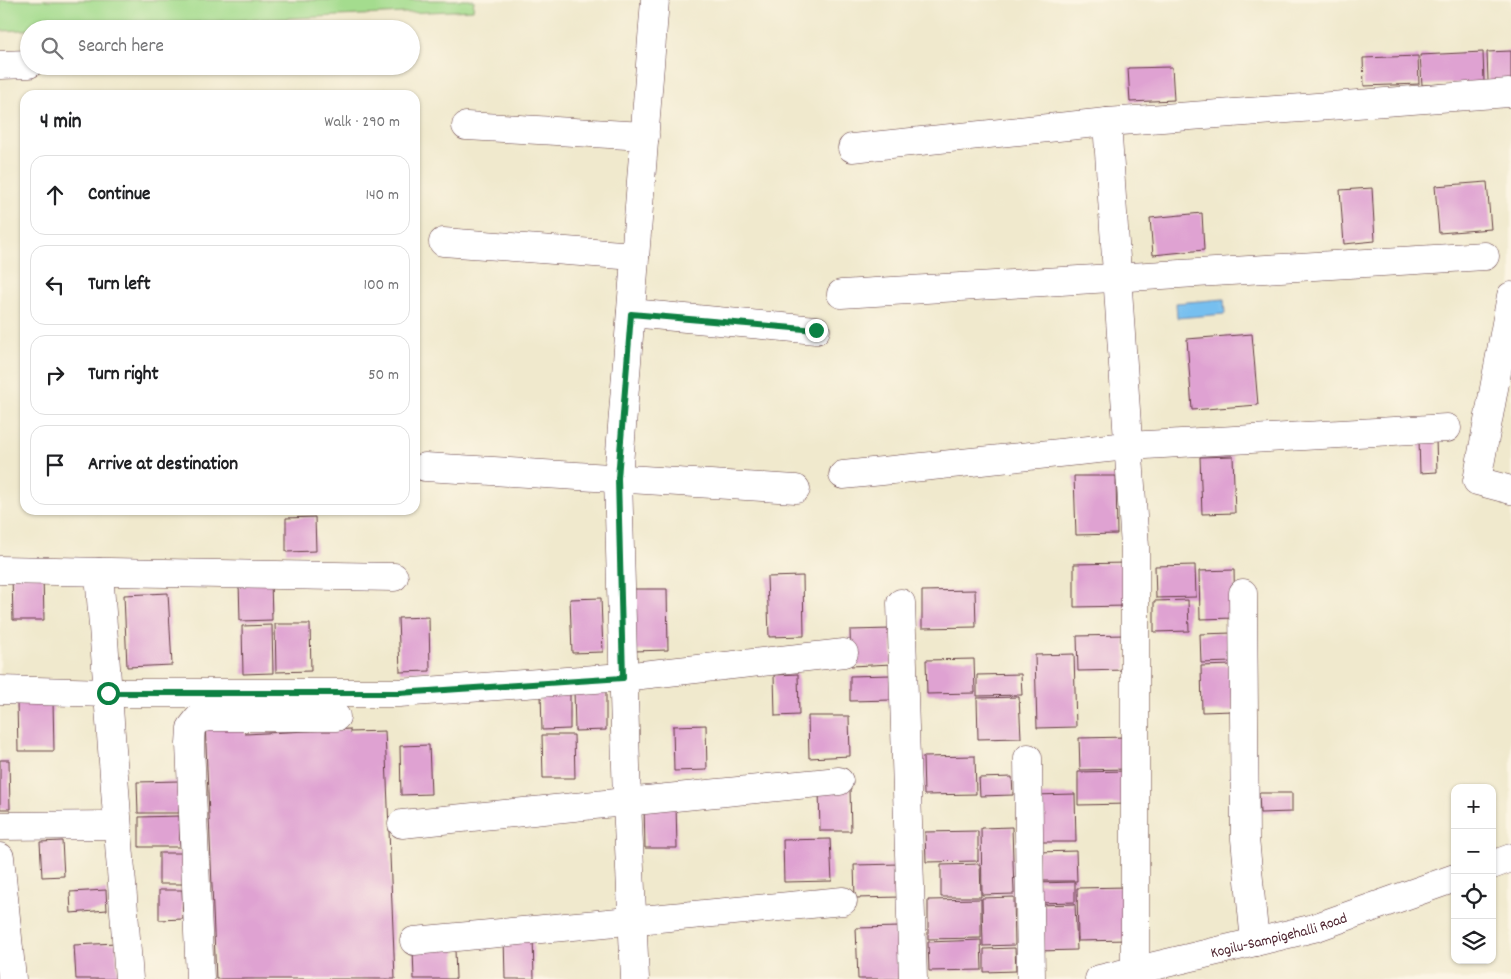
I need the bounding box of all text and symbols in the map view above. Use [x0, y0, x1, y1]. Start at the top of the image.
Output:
search box [20, 20, 420, 75]
icon: search [38, 34, 66, 62]
text: Search here [78, 34, 164, 61]
text: 4 min [40, 108, 82, 138]
text: Walk · 290 m [324, 111, 400, 134]
icon: ahead [41, 181, 69, 209]
text: Continue [88, 182, 150, 209]
text: 140 m [365, 184, 399, 207]
icon: left [41, 271, 69, 299]
text: Turn left [88, 272, 151, 299]
text: 100 m [363, 274, 399, 297]
route end [805, 319, 828, 342]
icon: right [41, 361, 69, 389]
text: Turn right [88, 362, 159, 389]
text: 50 m [368, 364, 399, 387]
icon: arrive [41, 451, 69, 479]
text: Arrive at destination [88, 452, 238, 479]
route start [97, 682, 120, 705]
map controls [1451, 784, 1496, 964]
button: + [1451, 784, 1496, 829]
button: − [1451, 829, 1496, 874]
button: locate [1451, 874, 1496, 919]
street label: Kogilu-Sampigehalli Road [1209, 908, 1351, 965]
button: layers [1451, 919, 1496, 964]

